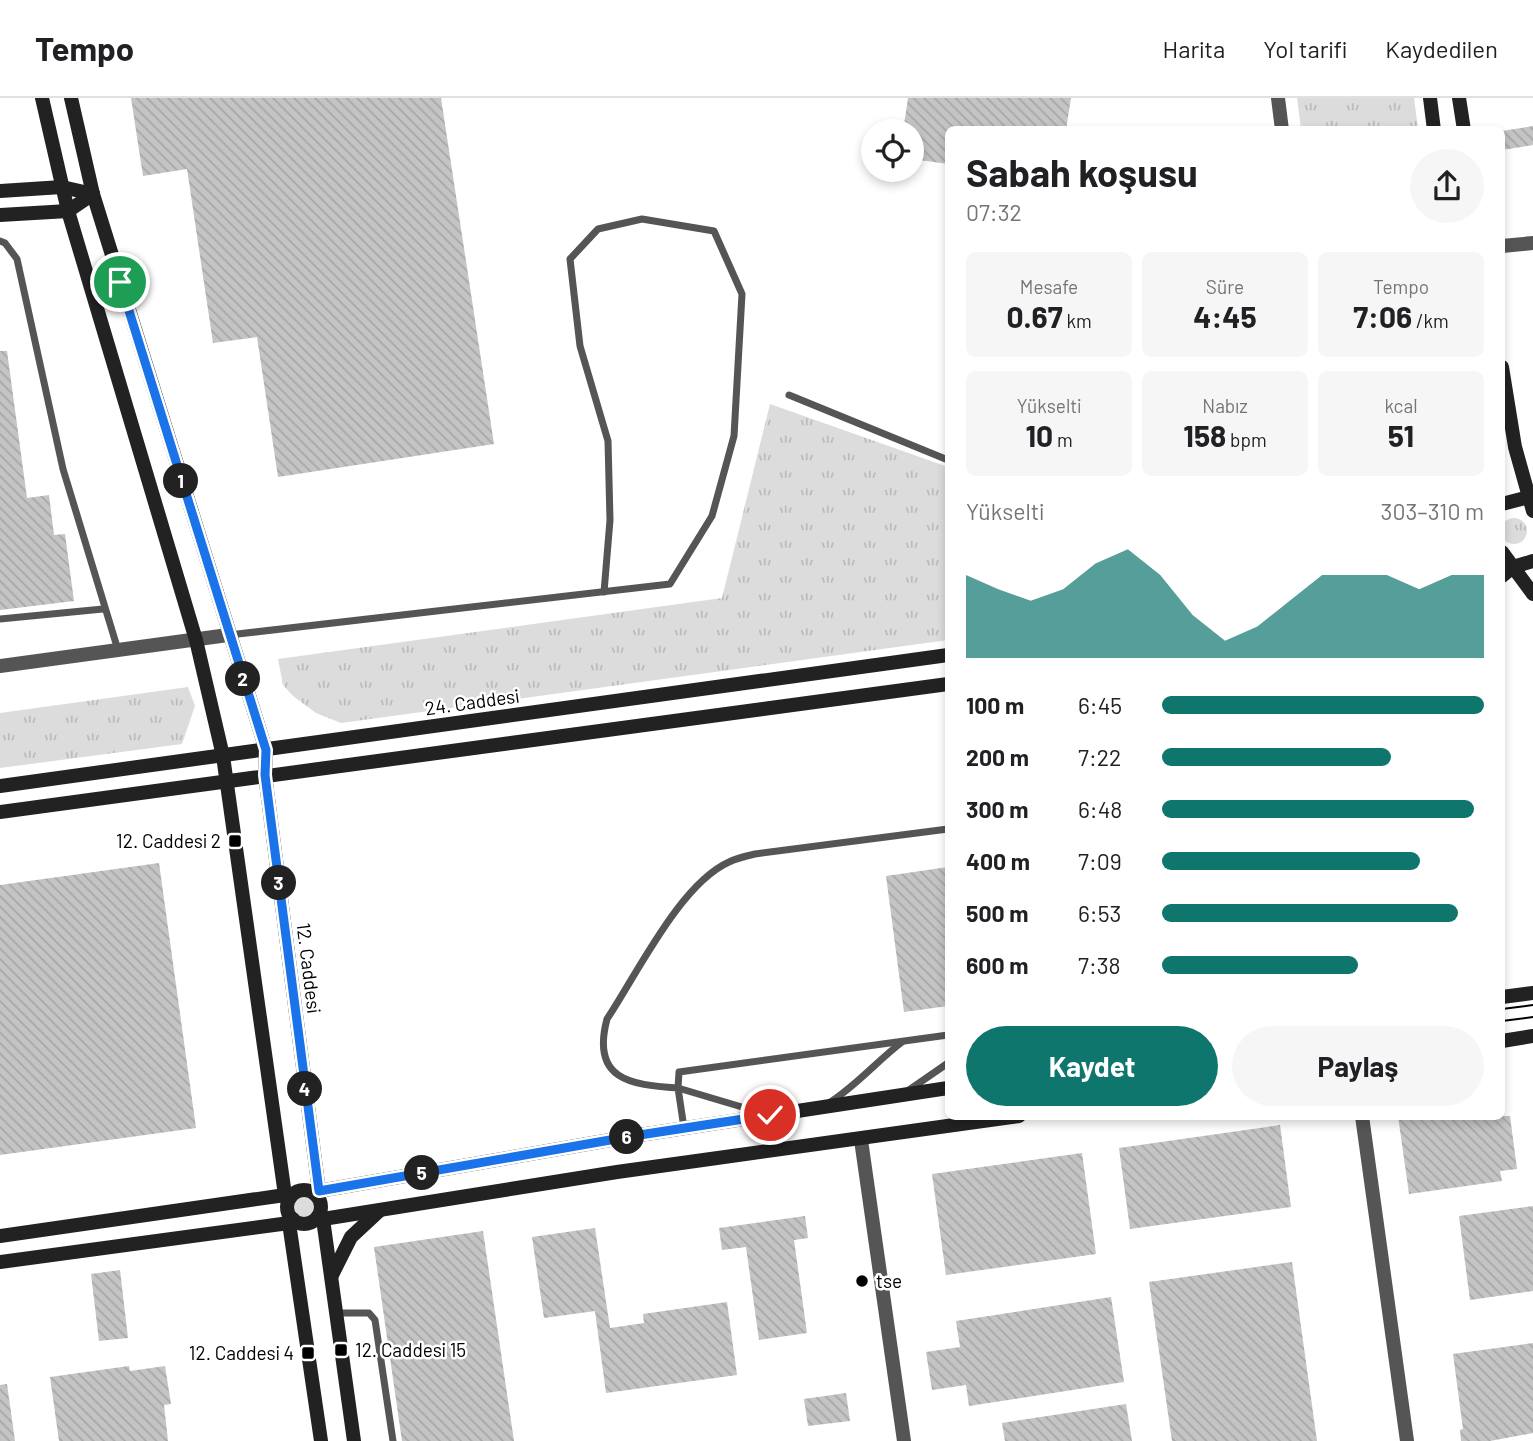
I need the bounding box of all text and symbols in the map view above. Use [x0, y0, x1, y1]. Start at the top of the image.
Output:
text: Tempo [35, 28, 134, 68]
text: Harita [1162, 34, 1225, 63]
text: Yol tarifi [1263, 34, 1347, 63]
text: Kaydedilen [1385, 34, 1498, 63]
map controls [861, 119, 924, 182]
button: locate [861, 119, 924, 182]
text: Sabah koşusu [966, 149, 1198, 195]
button: share [1410, 149, 1484, 223]
text: 07:32 [966, 198, 1022, 226]
pin [90, 252, 150, 312]
icon: arrive [101, 263, 139, 301]
text: Mesafe [1020, 275, 1078, 298]
text: Süre [1206, 275, 1244, 298]
text: Tempo [1373, 275, 1429, 298]
text: 0.67 [1006, 298, 1063, 334]
text: 4:45 [1193, 298, 1257, 334]
text: 7:06 [1353, 298, 1412, 334]
text: km [1063, 309, 1092, 332]
text: /km [1412, 309, 1449, 332]
text: Yükselti [1017, 394, 1081, 417]
text: Nabız [1202, 394, 1248, 417]
text: kcal [1384, 394, 1418, 417]
text: 10 [1025, 417, 1053, 453]
text: 158 [1183, 417, 1226, 453]
text: 51 [1388, 417, 1414, 453]
text: m [1053, 428, 1073, 451]
text: bpm [1226, 428, 1267, 451]
pin: 1 [164, 464, 198, 498]
text: 1 [177, 469, 184, 492]
text: Yükselti [966, 497, 1044, 525]
text: 303–310 m [1381, 497, 1484, 525]
pin: 2 [226, 662, 260, 696]
text: 2 [237, 667, 248, 690]
street label: 24. Caddesi [423, 684, 520, 719]
text: 100 m [966, 691, 1024, 719]
text: 6:45 [1078, 691, 1122, 719]
text: 200 m [966, 743, 1029, 771]
text: 7:22 [1078, 743, 1121, 771]
text: 300 m [966, 795, 1028, 823]
text: 6:48 [1078, 795, 1122, 823]
place label: 12. Caddesi 2 [116, 829, 221, 852]
marker: 12. Caddesi 2 [227, 833, 243, 849]
text: 400 m [966, 847, 1030, 875]
text: 7:09 [1078, 847, 1122, 875]
pin: 3 [262, 866, 296, 900]
text: 3 [273, 871, 284, 894]
text: 500 m [966, 899, 1028, 927]
text: 6:53 [1078, 899, 1121, 927]
street label: 12. Caddesi [293, 921, 326, 1014]
text: 600 m [966, 951, 1028, 979]
text: 7:38 [1078, 951, 1121, 979]
button: Kaydet [966, 1026, 1218, 1106]
button: Paylaş [1232, 1026, 1484, 1106]
pin: 4 [288, 1072, 322, 1107]
text: 4 [299, 1077, 310, 1100]
pin [740, 1085, 800, 1145]
icon: check [751, 1096, 789, 1134]
pin: 6 [610, 1119, 644, 1154]
text: 6 [621, 1125, 632, 1148]
pin: 5 [404, 1156, 440, 1190]
text: 5 [416, 1161, 427, 1184]
place label: tse [876, 1269, 902, 1292]
marker: tse [854, 1273, 870, 1289]
place label: 12. Caddesi 15 [355, 1338, 466, 1361]
place label: 12. Caddesi 4 [189, 1341, 294, 1364]
marker: 12. Caddesi 15 [333, 1342, 349, 1358]
marker: 12. Caddesi 4 [300, 1345, 316, 1361]

